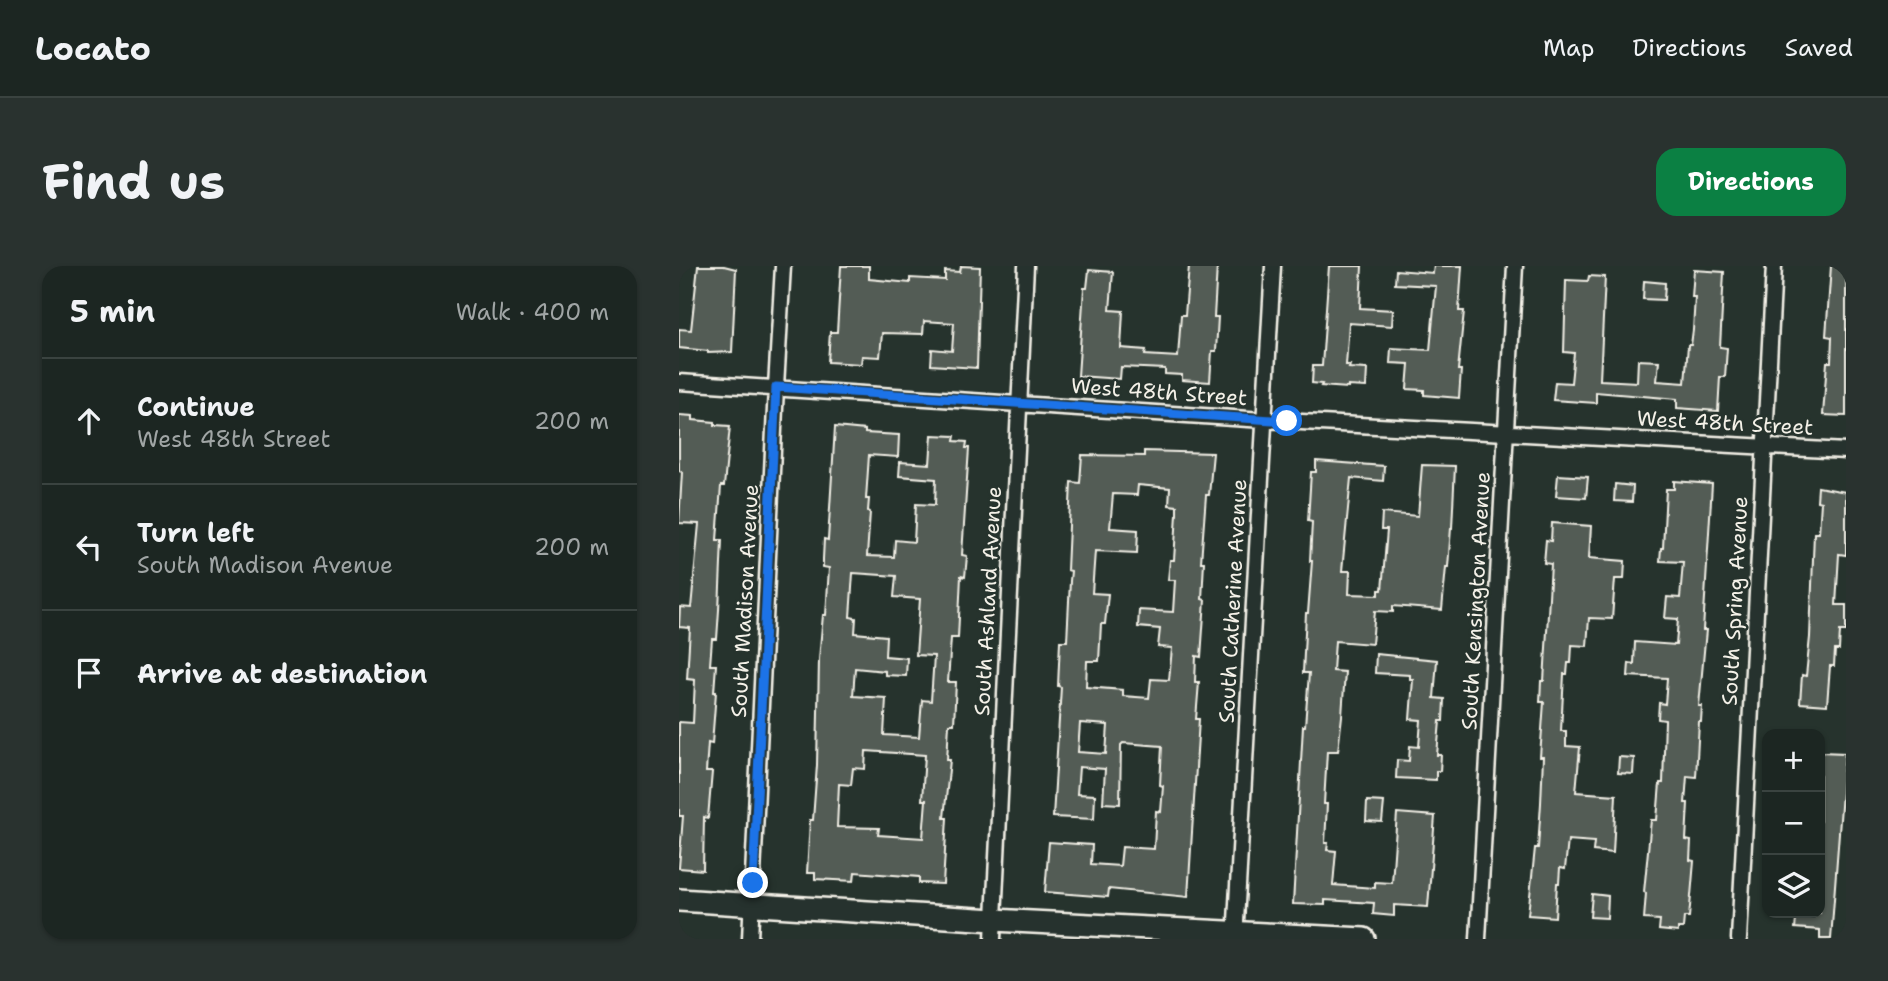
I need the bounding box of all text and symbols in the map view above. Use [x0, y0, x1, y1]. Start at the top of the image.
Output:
text: Locato [35, 26, 151, 71]
text: Map [1543, 32, 1594, 64]
text: Directions [1632, 32, 1747, 64]
text: Saved [1785, 32, 1853, 64]
button: Directions [1656, 148, 1846, 216]
text: Find us [42, 149, 225, 215]
text: 5 min [70, 291, 155, 332]
text: Walk · 400 m [456, 297, 609, 327]
street label: West 48th Street [1070, 372, 1248, 412]
text: Continue [137, 389, 255, 424]
icon: ahead [70, 402, 108, 440]
street label: West 48th Street [1636, 404, 1814, 442]
route start [1271, 405, 1302, 436]
text: 200 m [534, 406, 609, 436]
text: West 48th Street [137, 424, 331, 454]
street label: South Kensington Avenue [1455, 471, 1497, 731]
street label: South Catherine Avenue [1213, 478, 1253, 724]
street label: South Madison Avenue [725, 484, 765, 718]
street label: South Ashland Avenue [968, 485, 1008, 717]
street label: South Spring Avenue [1716, 496, 1754, 706]
text: Turn left [137, 515, 254, 550]
icon: left [70, 528, 108, 566]
text: 200 m [534, 532, 609, 562]
text: South Madison Avenue [137, 550, 393, 580]
icon: arrive [70, 654, 108, 692]
text: Arrive at destination [137, 656, 427, 691]
map controls [1762, 729, 1825, 918]
button: + [1762, 729, 1825, 792]
button: − [1762, 792, 1825, 855]
button: layers [1762, 855, 1825, 918]
route end [737, 867, 768, 898]

